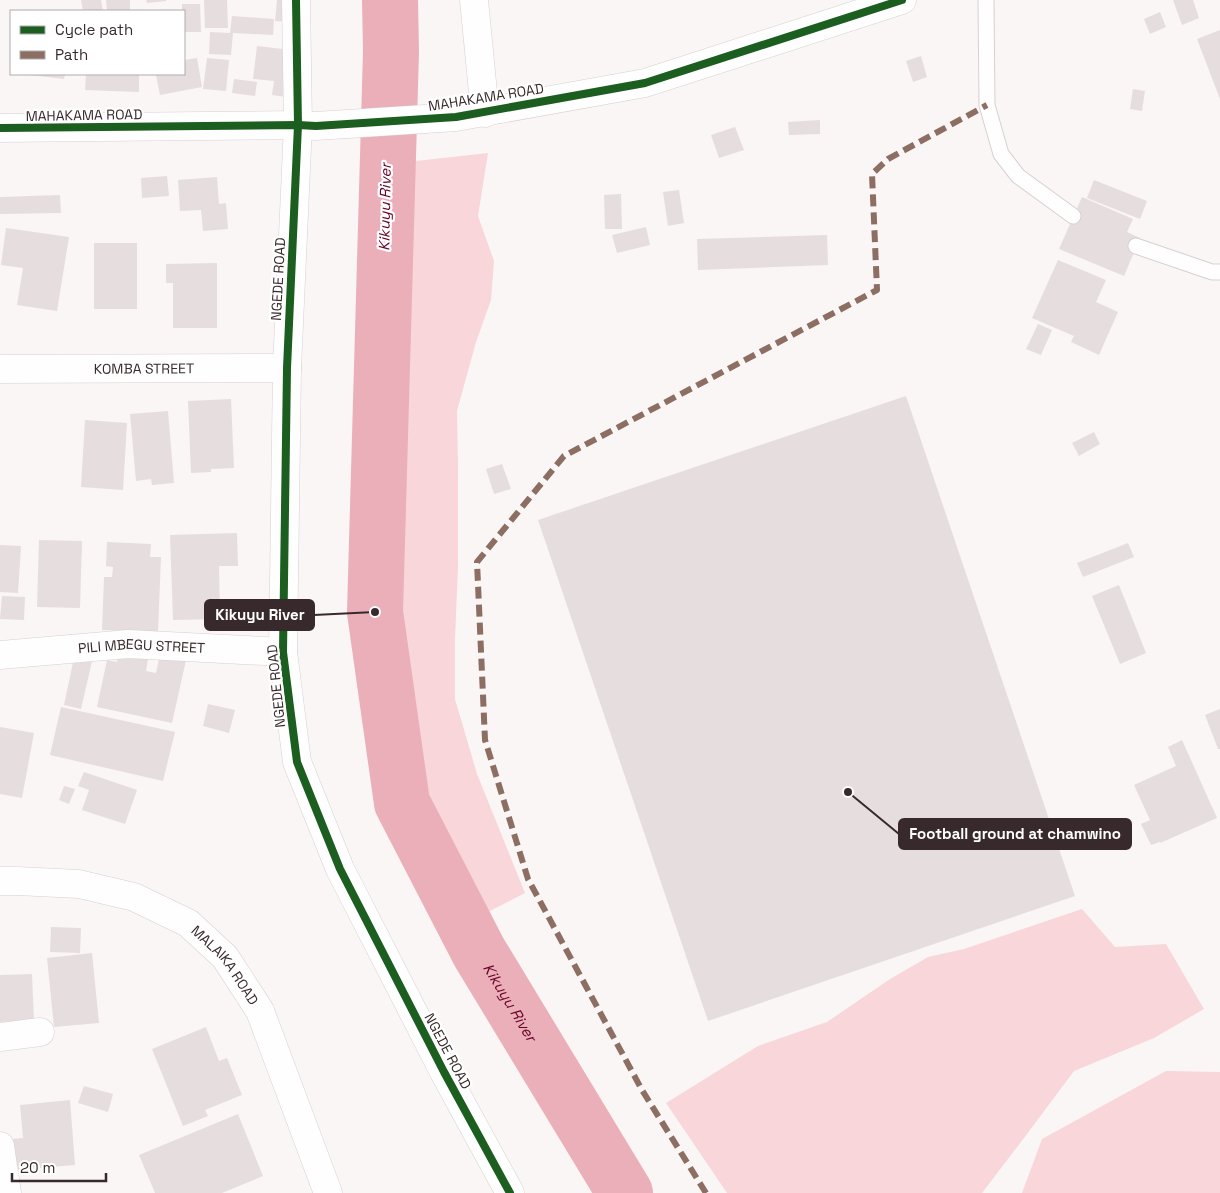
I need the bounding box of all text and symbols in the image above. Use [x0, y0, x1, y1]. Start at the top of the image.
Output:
legend [10, 10, 185, 75]
text: Cycle path [55, 20, 133, 39]
text: Path [55, 45, 88, 64]
street label: MAHAKAMA ROAD [427, 79, 545, 115]
street label: MAHAKAMA ROAD [25, 105, 143, 125]
water label: Kikuyu River [374, 162, 395, 251]
street label: NGEDE ROAD [267, 237, 289, 321]
street label: KOMBA STREET [94, 359, 194, 378]
callout: Kikuyu River [205, 600, 314, 630]
text: Kikuyu River [215, 605, 305, 624]
street label: PILI MBEGU STREET [77, 635, 206, 657]
street label: NGEDE ROAD [263, 644, 289, 728]
callout: Football ground at chamwino [899, 819, 1131, 849]
text: Football ground at chamwino [909, 824, 1121, 843]
street label: MALAIKA ROAD [187, 921, 263, 1008]
water label: Kikuyu River [479, 960, 542, 1046]
street label: NGEDE ROAD [420, 1010, 476, 1092]
scale bar [12, 1150, 106, 1182]
text: 20 m [20, 1158, 55, 1177]

